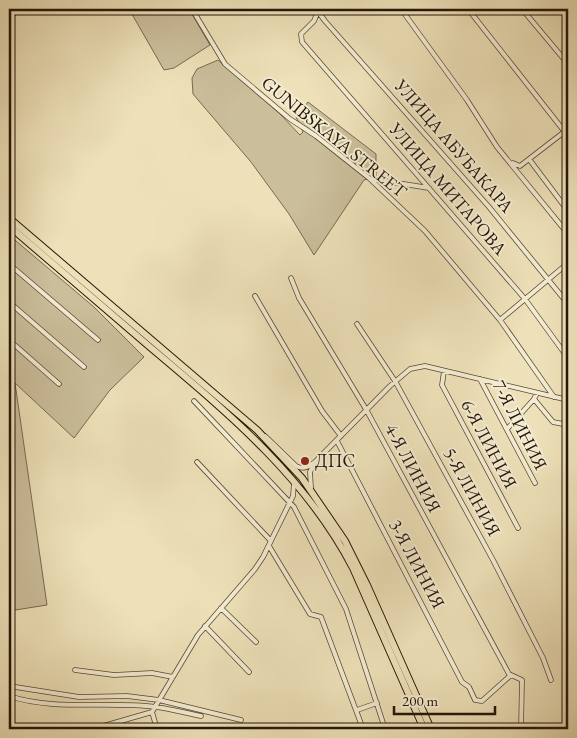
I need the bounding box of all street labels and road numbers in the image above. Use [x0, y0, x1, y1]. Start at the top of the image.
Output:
street label: GUNIBSKAYA STREET [257, 71, 412, 203]
street label: УЛИЦА АБУБАКАРА [389, 73, 519, 218]
street label: УЛИЦА МИТАРОВА [384, 117, 512, 260]
street label: 7-Я ЛИНИЯ [488, 376, 553, 473]
street label: 6-Я ЛИНИЯ [456, 395, 523, 492]
street label: 4-Я ЛИНИЯ [380, 419, 447, 516]
street label: 5-Я ЛИНИЯ [439, 443, 506, 540]
street label: 3-Я ЛИНИЯ [384, 515, 451, 612]

